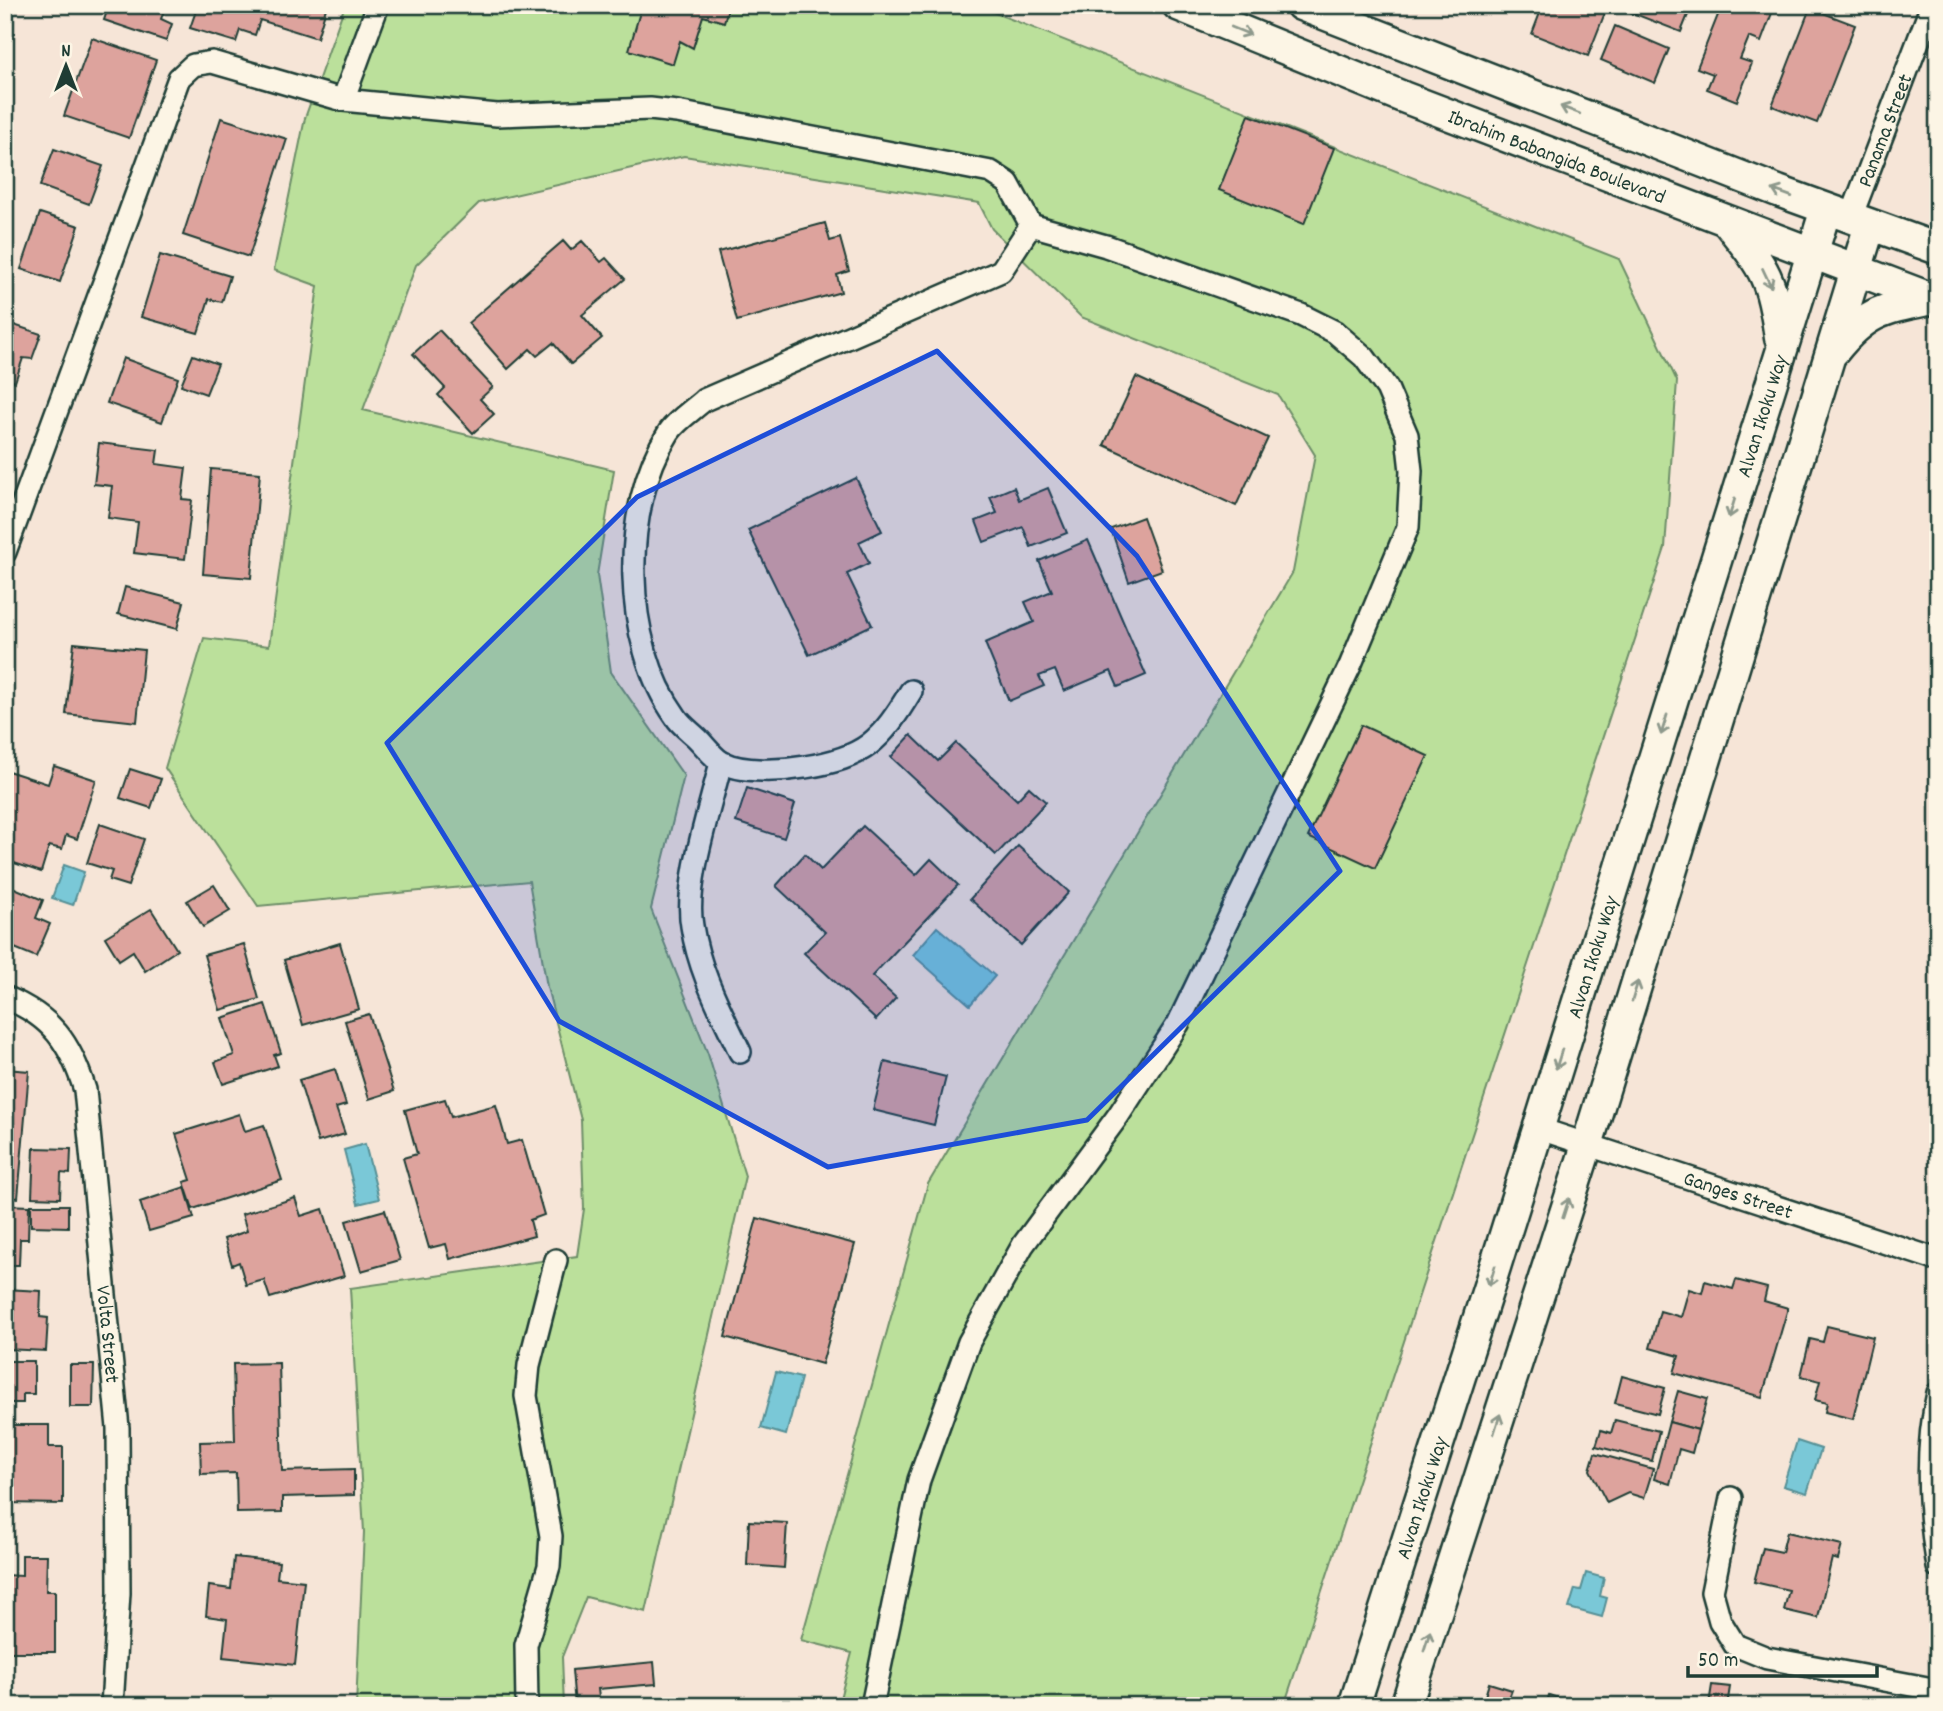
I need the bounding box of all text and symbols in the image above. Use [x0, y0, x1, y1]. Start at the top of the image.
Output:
one-way arrow [1230, 25, 1252, 38]
north arrow [32, 32, 102, 102]
text: N [61, 39, 71, 66]
street label: Panama Street [1852, 70, 1922, 192]
street label: Ibrahim Babangida Boulevard [1443, 103, 1669, 214]
one-way arrow [1559, 103, 1581, 116]
one-way arrow [1771, 185, 1793, 198]
one-way arrow [1761, 267, 1775, 288]
street label: Alvan Ikoku Way [1731, 351, 1798, 482]
one-way arrow [1724, 496, 1737, 518]
one-way arrow [1656, 713, 1669, 735]
street label: Alvan Ikoku Way [1562, 892, 1628, 1023]
one-way arrow [1629, 980, 1642, 1002]
one-way arrow [1552, 1047, 1564, 1069]
street label: Ganges Street [1679, 1165, 1796, 1229]
one-way arrow [1561, 1197, 1574, 1219]
one-way arrow [1485, 1265, 1498, 1287]
street label: Volta Street [86, 1284, 126, 1385]
one-way arrow [1491, 1414, 1504, 1436]
street label: Alvan Ikoku Way [1390, 1433, 1458, 1563]
one-way arrow [1422, 1630, 1434, 1652]
scale bar [1688, 1634, 1876, 1678]
text: 50 m [1698, 1647, 1738, 1677]

